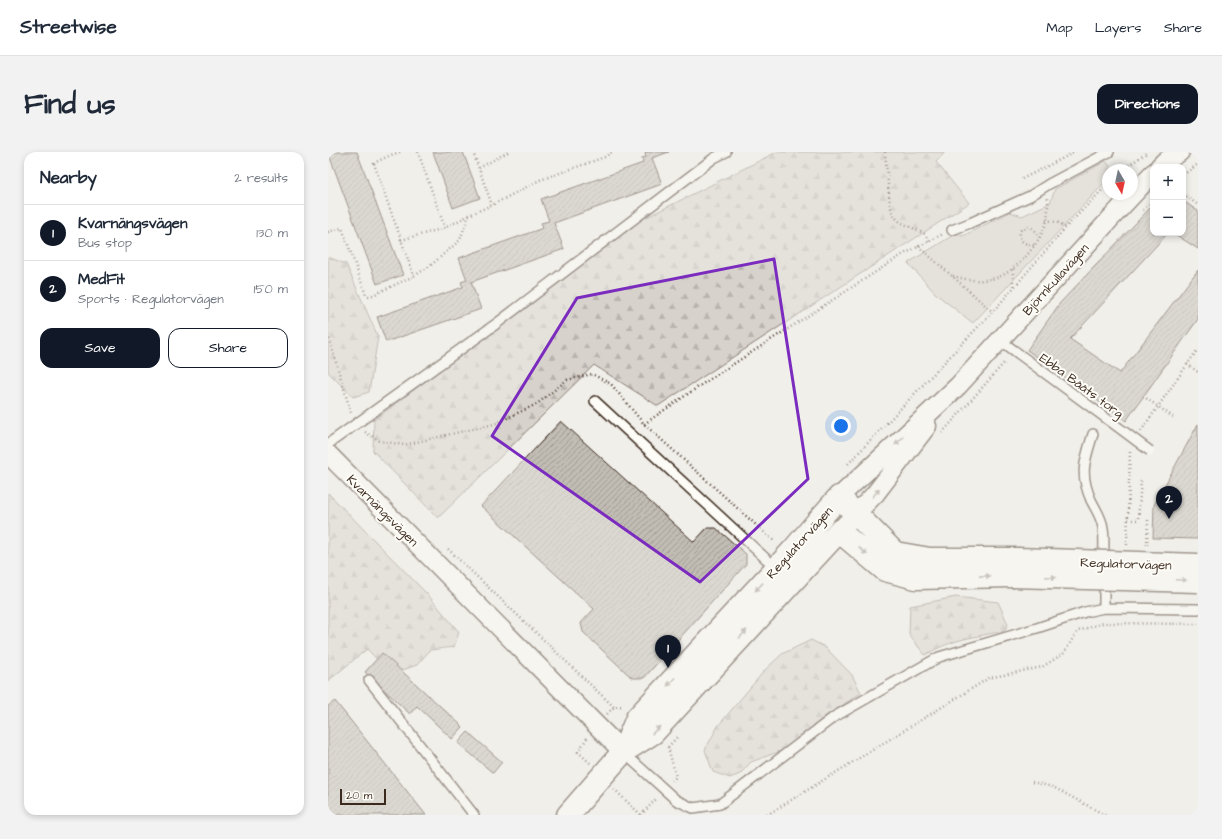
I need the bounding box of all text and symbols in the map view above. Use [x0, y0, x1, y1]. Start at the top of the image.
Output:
text: Streetwise [20, 14, 117, 41]
text: Map [1046, 18, 1073, 38]
text: Layers [1095, 18, 1142, 38]
text: Share [1164, 18, 1202, 38]
button: Directions [1097, 84, 1198, 124]
text: Find us [24, 85, 115, 124]
north arrow [1102, 164, 1138, 200]
map controls [1150, 164, 1186, 236]
button: + [1150, 164, 1186, 200]
text: Nearby [40, 166, 97, 190]
text: 2 results [234, 169, 288, 187]
button: − [1150, 200, 1186, 236]
text: Kvarnängsvägen [78, 213, 187, 234]
text: 1 [52, 224, 54, 242]
text: 130 m [256, 224, 288, 242]
text: Bus stop [78, 234, 132, 252]
street label: Björnkullavägen [1018, 239, 1094, 320]
text: MedFit [78, 269, 125, 290]
text: 2 [49, 280, 57, 298]
text: 150 m [254, 280, 288, 298]
text: Sports · Regulatorvägen [78, 290, 224, 308]
button: Save [40, 328, 160, 368]
button: Share [168, 328, 288, 368]
street label: Ebba Bååts torg [1035, 349, 1127, 423]
your location [831, 416, 851, 436]
one-way arrow [894, 436, 904, 446]
street label: Kvarnängsvägen [342, 471, 423, 552]
pin: 2 [1156, 486, 1182, 519]
one-way arrow [871, 488, 880, 499]
street label: Regulatorvägen [762, 502, 838, 583]
one-way arrow [857, 547, 868, 556]
street label: Regulatorvägen [1080, 553, 1173, 576]
one-way arrow [979, 573, 991, 580]
one-way arrow [1045, 574, 1058, 580]
one-way arrow [1175, 577, 1187, 584]
one-way arrow [755, 581, 764, 592]
one-way arrow [739, 629, 748, 640]
pin: 1 [655, 635, 681, 668]
one-way arrow [666, 676, 675, 687]
one-way arrow [651, 725, 661, 735]
scale bar [340, 787, 386, 806]
text: 20 m [346, 788, 372, 803]

